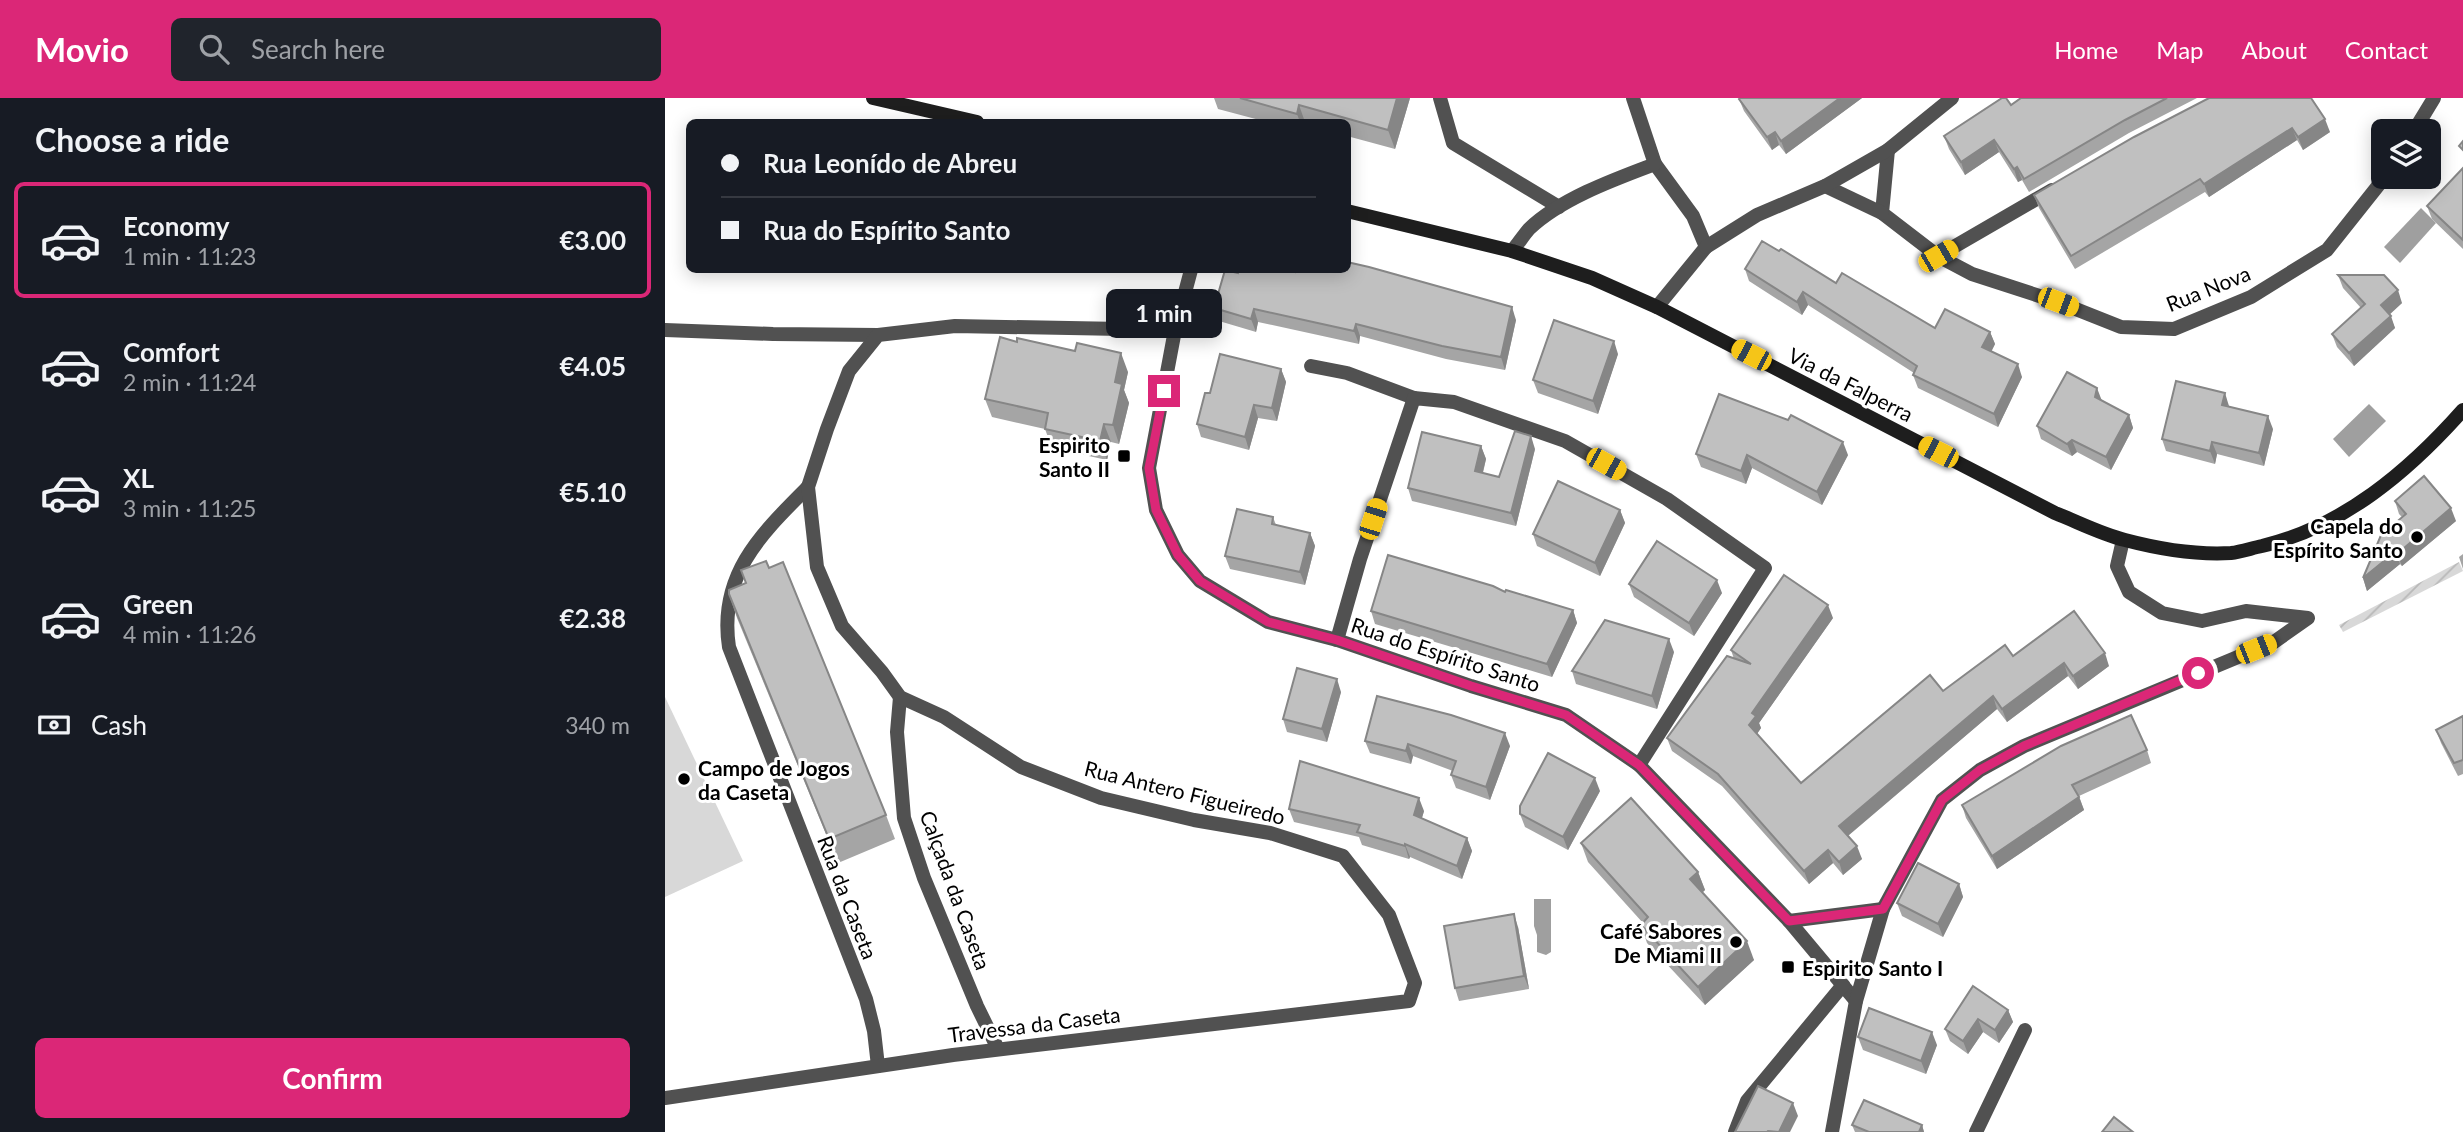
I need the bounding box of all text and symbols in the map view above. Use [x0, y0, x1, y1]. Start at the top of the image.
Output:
search box [171, 18, 661, 81]
text: Movio [35, 29, 129, 69]
icon: search [195, 30, 233, 68]
text: Search here [251, 33, 385, 65]
text: Home [2054, 35, 2118, 64]
text: Map [2156, 35, 2204, 64]
text: About [2242, 35, 2307, 64]
text: Contact [2345, 35, 2428, 64]
map controls [2371, 119, 2441, 189]
button: layers [2371, 119, 2441, 189]
text: Choose a ride [35, 120, 229, 159]
text: Rua Leonído de Abreu [763, 147, 1017, 179]
icon: car [39, 209, 102, 272]
text: Economy [123, 210, 229, 242]
text: Rua do Espírito Santo [763, 214, 1010, 246]
text: €3.00 [560, 224, 626, 256]
car [1915, 236, 1962, 276]
text: 1 min · 11:23 [123, 242, 256, 270]
street label: Rua Nova [2162, 260, 2254, 316]
car [2035, 285, 2082, 319]
callout: 1 min [1106, 289, 1222, 338]
text: 1 min [1135, 299, 1193, 327]
icon: car [39, 335, 102, 398]
text: Comfort [123, 336, 220, 368]
car [1728, 336, 1775, 374]
street label: Via da Falperra [1784, 342, 1918, 426]
text: €4.05 [560, 350, 626, 382]
text: 2 min · 11:24 [123, 368, 256, 396]
route end [1148, 375, 1180, 407]
place label: Espirito Santo II [1039, 432, 1110, 481]
car [1915, 433, 1962, 471]
car [1583, 445, 1630, 483]
marker: Espirito Santo II [1116, 448, 1132, 464]
icon: car [39, 461, 102, 524]
text: XL [123, 462, 154, 494]
text: €5.10 [560, 476, 626, 508]
text: 3 min · 11:25 [123, 494, 256, 522]
car [1357, 496, 1390, 542]
place label: Capela do Espírito Santo [2273, 513, 2403, 562]
marker: Capela do Espírito Santo [2409, 529, 2425, 545]
icon: car [39, 587, 102, 650]
text: Green [123, 588, 193, 620]
text: €2.38 [560, 602, 626, 634]
street label: Rua do Espírito Santo [1348, 612, 1544, 696]
text: 4 min · 11:26 [123, 620, 256, 648]
car [2233, 631, 2280, 667]
route start [2182, 657, 2214, 689]
icon: cash [35, 706, 73, 744]
text: Cash [91, 709, 147, 741]
text: 340 m [565, 711, 630, 739]
place label: Campo de Jogos da Caseta [698, 755, 850, 804]
street label: Rua Antero Figueiredo [1082, 755, 1288, 829]
marker: Campo de Jogos da Caseta [676, 771, 692, 787]
street label: Calçada da Caseta [916, 807, 996, 973]
street label: Rua da Caseta [813, 832, 883, 962]
place label: Café Sabores De Miami II [1600, 918, 1722, 967]
marker: Café Sabores De Miami II [1728, 934, 1744, 950]
place label: Espirito Santo I [1802, 955, 1943, 980]
marker: Espirito Santo I [1780, 959, 1796, 975]
street label: Travessa da Caseta [946, 1001, 1122, 1047]
button: Confirm [35, 1038, 630, 1118]

